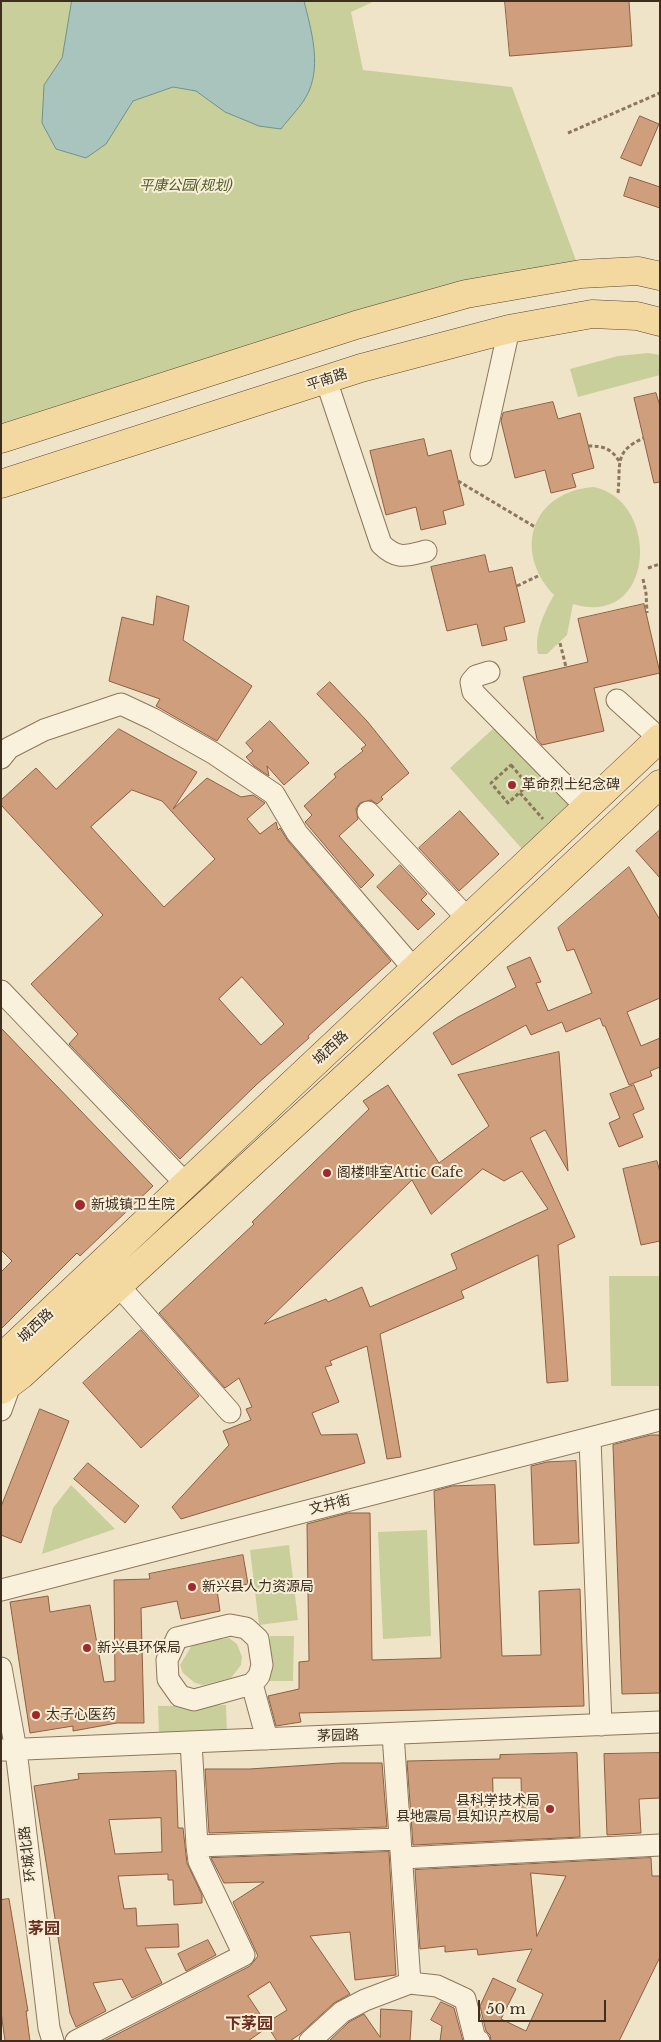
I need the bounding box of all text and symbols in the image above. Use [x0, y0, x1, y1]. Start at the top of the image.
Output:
park label: 平康公园(规划) [139, 178, 233, 194]
street label: 平南路 [304, 366, 350, 394]
place label: 革命烈士纪念碑 [522, 777, 620, 793]
marker: 革命烈士纪念碑 [506, 779, 518, 791]
street label: 城西路 [310, 1028, 352, 1068]
place label: 阁楼啡室Attic Cafe [337, 1165, 463, 1181]
marker: 阁楼啡室Attic Cafe [321, 1167, 333, 1179]
place label: 新城镇卫生院 [91, 1197, 175, 1213]
marker: 新城镇卫生院 [73, 1198, 87, 1212]
street label: 城西路 [15, 1306, 57, 1346]
street label: 文井街 [308, 1492, 352, 1518]
place label: 新兴县人力资源局 [202, 1579, 314, 1595]
marker: 新兴县人力资源局 [186, 1581, 198, 1593]
place label: 新兴县环保局 [97, 1640, 181, 1656]
marker: 新兴县环保局 [81, 1642, 93, 1654]
place label: 太子心医药 [46, 1707, 116, 1723]
marker: 太子心医药 [30, 1709, 42, 1721]
street label: 茅园路 [317, 1727, 359, 1745]
place label: 县科学技术局 县地震局 县知识产权局 [396, 1793, 540, 1825]
marker: 县科学技术局 县地震局 县知识产权局 [544, 1803, 556, 1815]
street label: 环城北路 [16, 1825, 40, 1883]
district label: 茅园 [28, 1919, 60, 1939]
scale bar [481, 1990, 608, 2022]
text: 50 m [486, 1999, 526, 2018]
district label: 下茅园 [225, 2014, 273, 2034]

